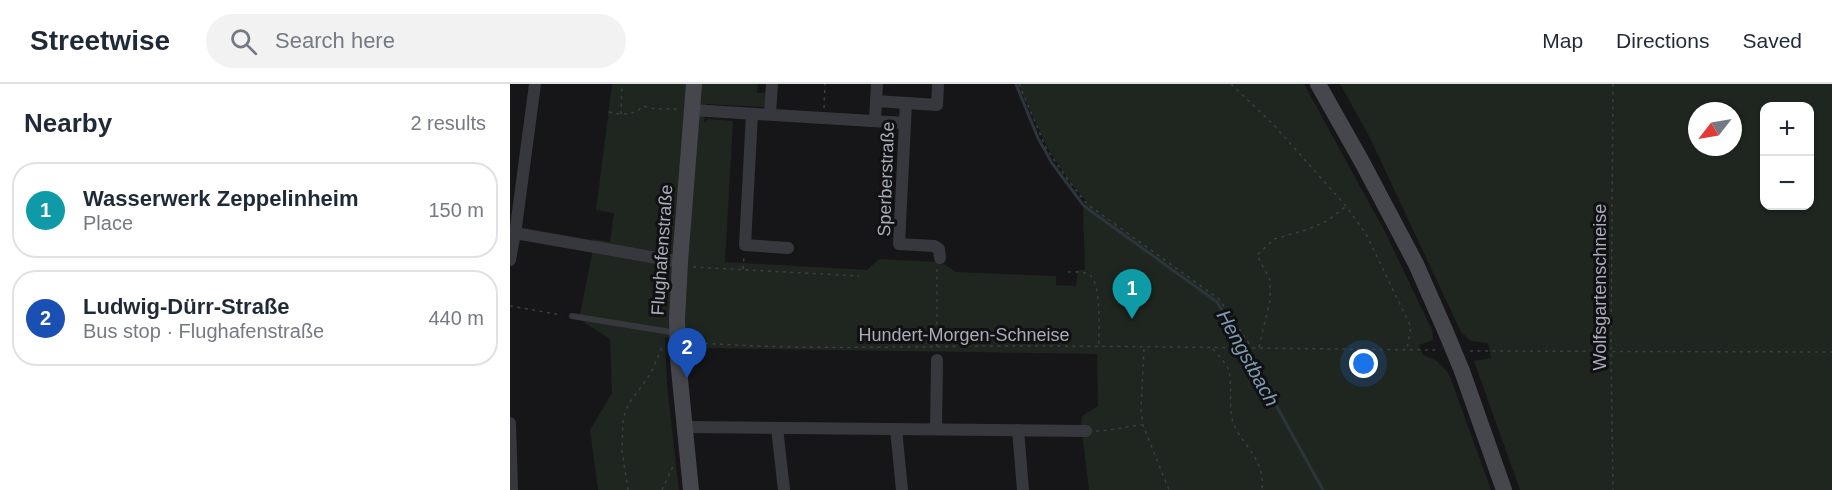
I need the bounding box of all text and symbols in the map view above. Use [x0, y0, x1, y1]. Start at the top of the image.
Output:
search box [206, 14, 626, 68]
text: Streetwise [30, 25, 170, 56]
icon: search [227, 25, 260, 58]
text: Search here [275, 28, 395, 53]
text: Map [1542, 29, 1583, 52]
text: Directions [1616, 29, 1709, 52]
text: Saved [1742, 29, 1802, 52]
north arrow [1688, 102, 1742, 156]
map controls [1760, 102, 1814, 210]
button: + [1760, 102, 1814, 156]
text: Nearby [24, 108, 112, 138]
text: 2 results [410, 112, 486, 134]
street label: Sperberstraße [874, 121, 898, 237]
button: − [1760, 156, 1814, 210]
street label: Flughafenstraße [647, 184, 677, 316]
text: Wasserwerk Zeppelinheim [83, 186, 359, 211]
text: 1 [40, 199, 51, 221]
text: 150 m [428, 199, 484, 221]
street label: Wolfsgartenschneise [1590, 204, 1610, 370]
text: Place [83, 212, 133, 234]
pin: 1 [1112, 270, 1152, 319]
text: Ludwig-Dürr-Straße [83, 294, 290, 319]
water label: Hengstbach [1213, 306, 1283, 410]
text: 2 [40, 307, 51, 329]
text: 440 m [428, 307, 484, 329]
text: Bus stop · Flughafenstraße [83, 320, 324, 342]
street label: Hundert-Morgen-Schneise [858, 325, 1070, 345]
pin: 2 [668, 328, 706, 378]
your location [1349, 349, 1378, 378]

